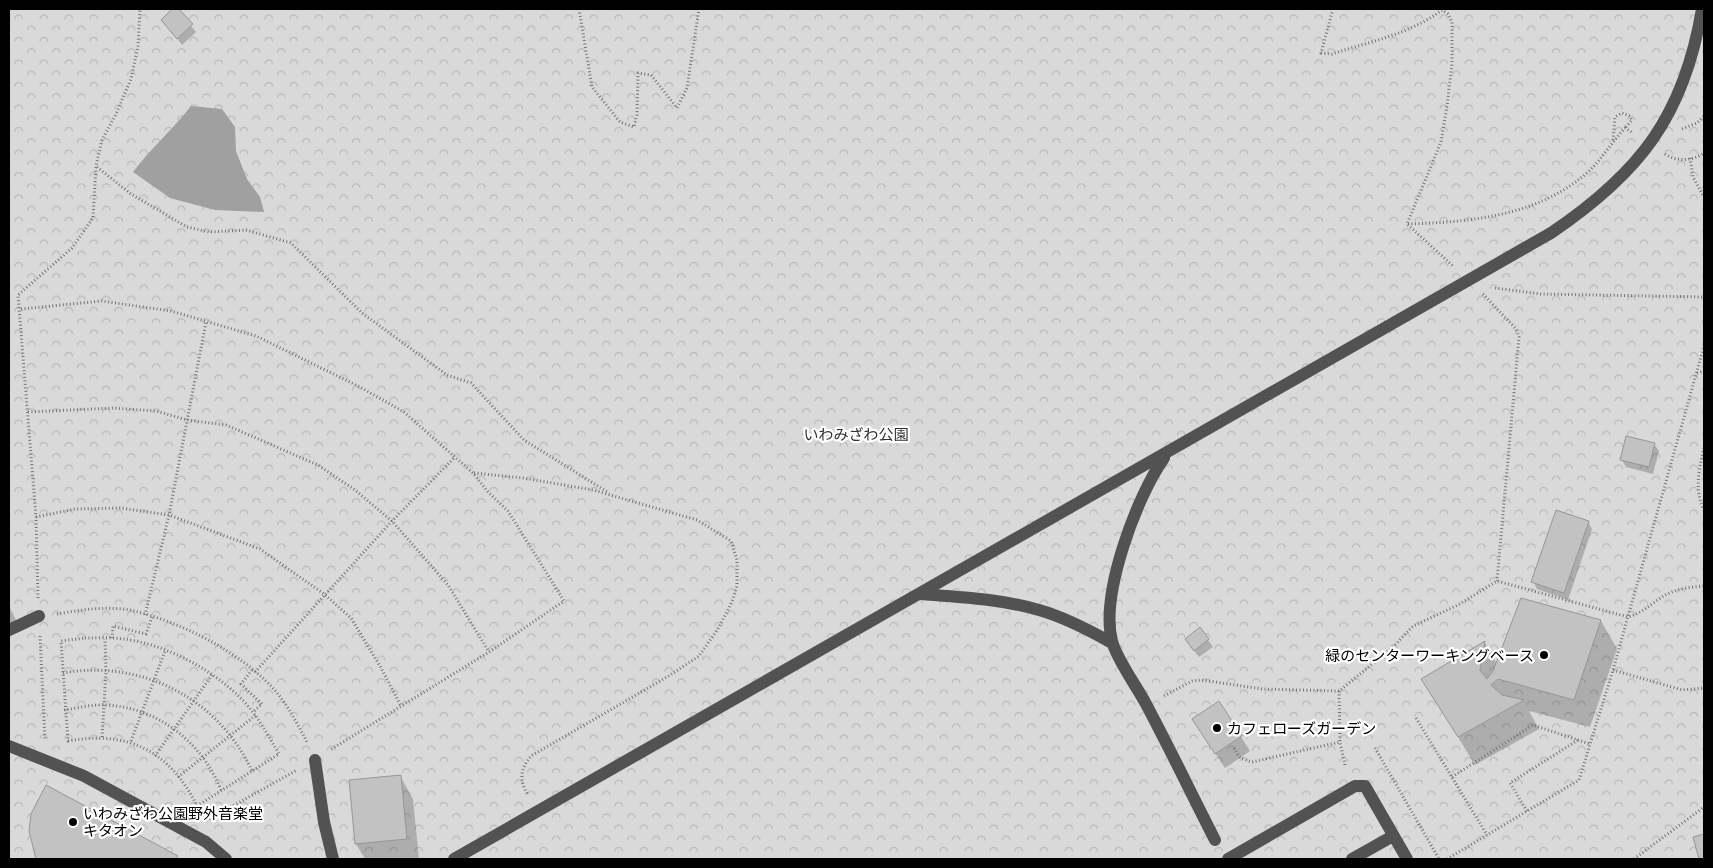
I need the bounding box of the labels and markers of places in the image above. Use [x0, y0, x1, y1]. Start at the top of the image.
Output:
place label: 緑のセンターワーキングベース [1325, 646, 1534, 665]
marker: 緑のセンターワーキングベース [1538, 649, 1550, 661]
place label: カフェローズガーデン [1227, 719, 1376, 738]
marker: カフェローズガーデン [1211, 722, 1223, 734]
place label: いわみざわ公園野外音楽堂 キタオン [83, 804, 263, 840]
marker: いわみざわ公園野外音楽堂 キタオン [67, 816, 79, 828]

